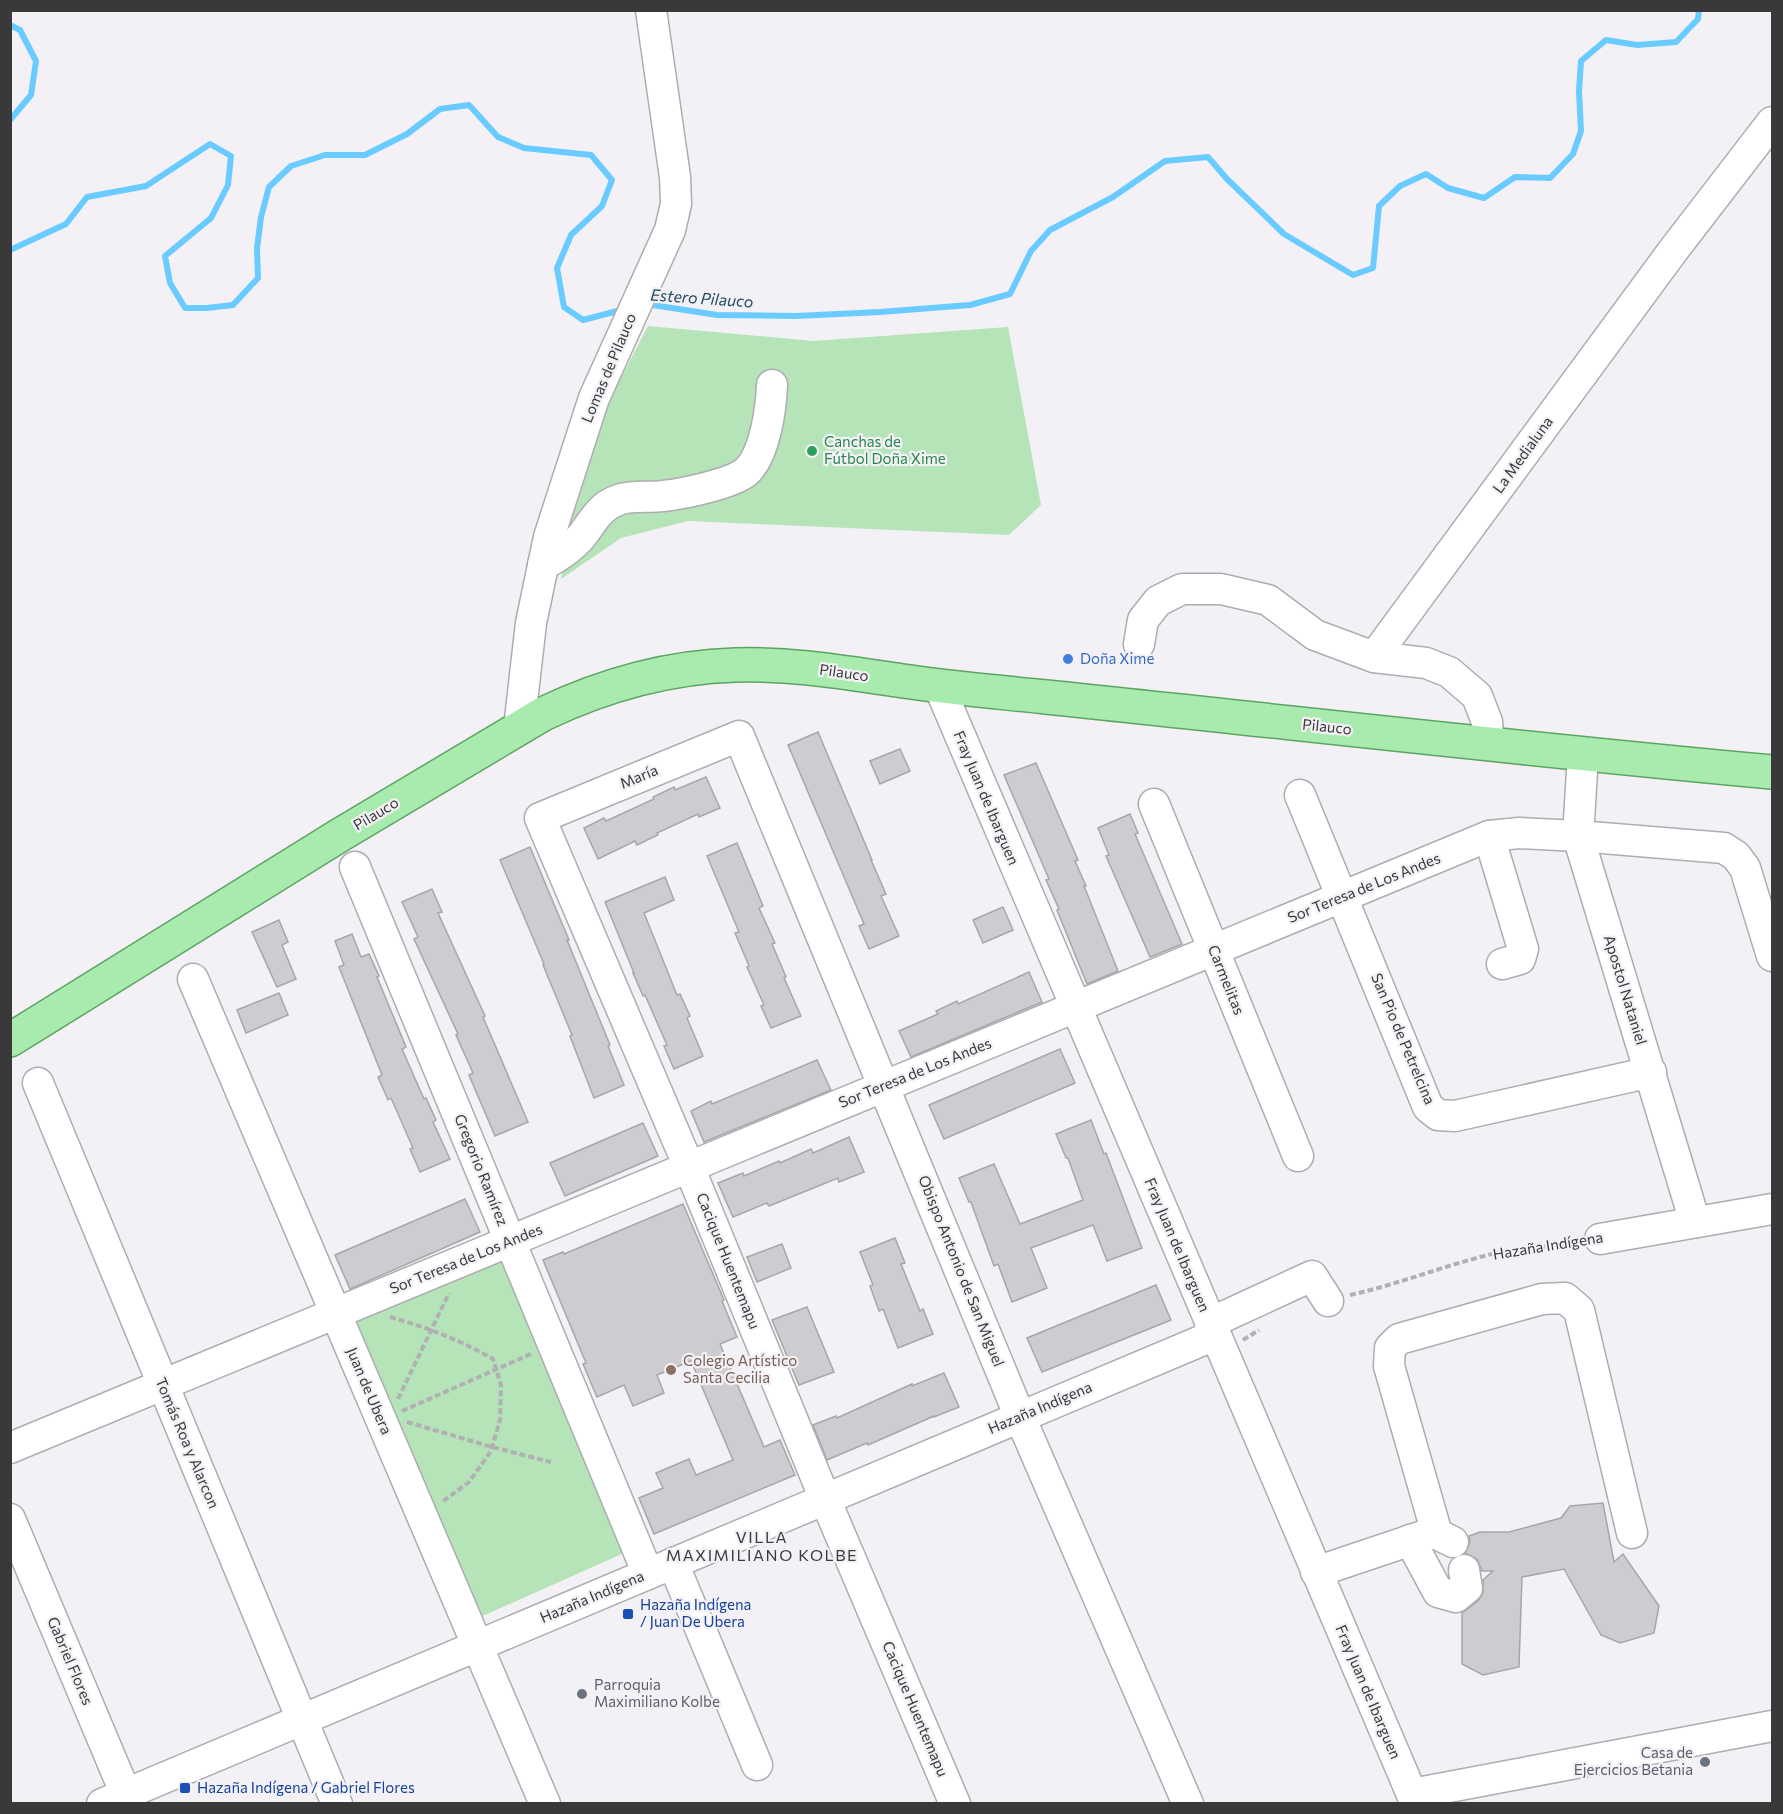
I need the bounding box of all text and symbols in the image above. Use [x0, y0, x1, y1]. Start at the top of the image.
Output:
water label: Estero Pilauco [650, 284, 754, 311]
street label: Lomas de Pilauco [577, 310, 639, 425]
street label: La Medialuna [1488, 413, 1556, 496]
place label: Canchas de Fútbol Doña Xime [824, 432, 946, 467]
marker: Canchas de Fútbol Doña Xime [805, 444, 819, 458]
place label: Doña Xime [1080, 649, 1154, 667]
marker: Doña Xime [1061, 652, 1075, 666]
street label: Pilauco [818, 660, 870, 684]
street label: Pilauco [1301, 714, 1353, 738]
street label: Fray Juan de Ibarguen [951, 728, 1023, 867]
street label: María [617, 760, 660, 792]
street label: Pilauco [350, 793, 401, 834]
street label: Sor Teresa de Los Andes [1285, 848, 1443, 926]
street label: Apostol Nataniel [1601, 933, 1651, 1047]
street label: Carmelitas [1205, 942, 1249, 1017]
street label: San Pio de Petrelcina [1368, 970, 1440, 1107]
street label: Sor Teresa de Los Andes [836, 1033, 994, 1111]
street label: Gregorio Ramírez [451, 1111, 513, 1228]
street label: Obispo Antonio de San Miguel [915, 1172, 1009, 1369]
street label: Fray Juan de Ibarguen [1142, 1175, 1214, 1314]
street label: Cacique Huentemapu [693, 1190, 765, 1331]
street label: Sor Teresa de Los Andes [387, 1219, 545, 1297]
street label: Hazaña Indígena [1491, 1227, 1604, 1263]
street label: Juan de Ubera [343, 1344, 396, 1437]
place label: Colegio Artístico Santa Cecilia [683, 1351, 797, 1386]
marker: Colegio Artístico Santa Cecilia [664, 1363, 678, 1377]
street label: Tomás Roa y Alarcon [152, 1374, 224, 1511]
street label: Hazaña Indígena [985, 1377, 1094, 1437]
district label: VILLA MAXIMILIANO KOLBE [666, 1527, 858, 1564]
street label: Hazaña Indígena [537, 1566, 646, 1626]
place label: Hazaña Indígena / Juan De Ubera [640, 1595, 751, 1630]
marker: Hazaña Indígena / Juan De Ubera [621, 1607, 635, 1621]
street label: Gabriel Flores [44, 1614, 98, 1708]
street label: Fray Juan de Ibarguen [1333, 1622, 1405, 1761]
street label: Cacique Huentemapu [879, 1638, 953, 1779]
place label: Parroquia Maximiliano Kolbe [594, 1675, 720, 1710]
marker: Parroquia Maximiliano Kolbe [575, 1687, 589, 1701]
place label: Casa de Ejercicios Betania [1574, 1743, 1693, 1778]
marker: Casa de Ejercicios Betania [1698, 1755, 1712, 1769]
place label: Hazaña Indígena / Gabriel Flores [197, 1778, 415, 1796]
marker: Hazaña Indígena / Gabriel Flores [178, 1781, 192, 1795]

